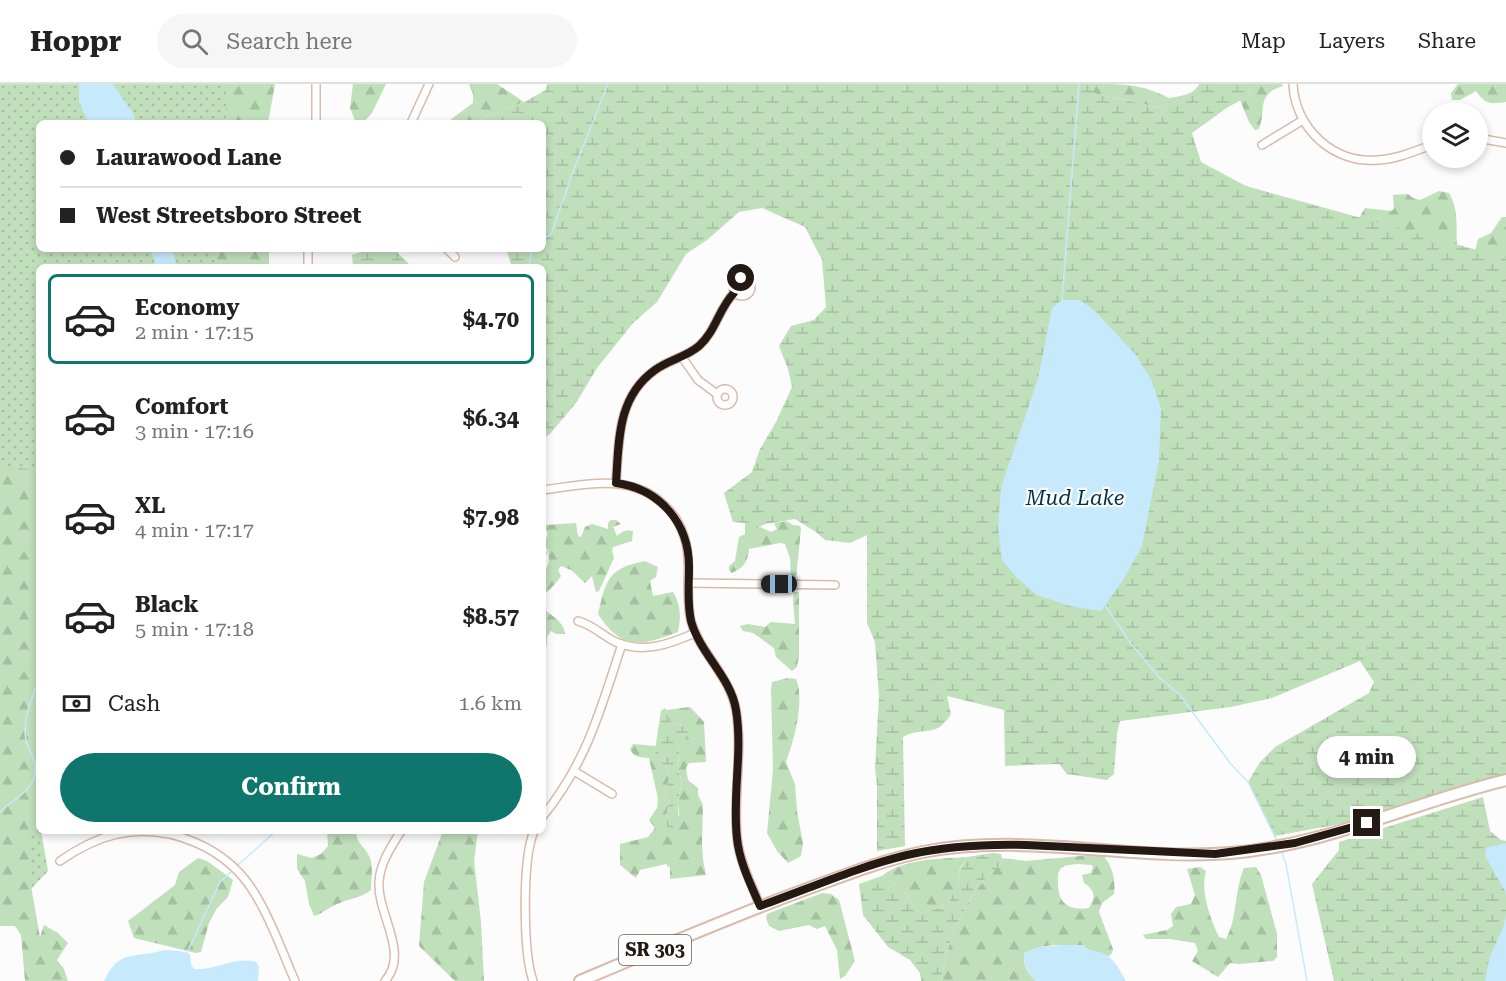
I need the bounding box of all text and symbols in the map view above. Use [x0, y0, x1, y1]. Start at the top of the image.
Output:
search box [157, 14, 577, 68]
text: Hoppr [30, 25, 121, 58]
icon: search [178, 25, 211, 58]
text: Search here [226, 29, 352, 54]
text: Map [1241, 29, 1286, 53]
text: Layers [1319, 29, 1385, 53]
text: Share [1418, 29, 1476, 53]
map controls [1422, 102, 1488, 168]
button: layers [1422, 102, 1488, 168]
text: Laurawood Lane [96, 145, 282, 170]
text: West Streetsboro Street [96, 203, 361, 228]
route start [727, 264, 754, 291]
icon: car [63, 292, 117, 346]
text: Economy [135, 295, 239, 320]
text: $4.70 [463, 307, 519, 332]
text: 2 min · 17:15 [135, 320, 254, 344]
icon: car [63, 391, 117, 445]
text: Comfort [135, 394, 228, 419]
text: $6.34 [463, 406, 519, 431]
text: 3 min · 17:16 [135, 419, 254, 443]
water label: Mud Lake [1025, 486, 1124, 510]
icon: car [63, 490, 117, 544]
text: XL [135, 493, 165, 518]
text: $7.98 [463, 505, 519, 530]
text: 4 min · 17:17 [135, 518, 254, 542]
car [761, 575, 797, 593]
icon: car [63, 589, 117, 643]
text: Black [135, 592, 199, 617]
text: $8.57 [463, 604, 519, 629]
text: 5 min · 17:18 [135, 617, 254, 641]
icon: cash [60, 687, 93, 720]
text: Cash [108, 691, 160, 716]
text: 1.6 km [458, 691, 522, 715]
callout: 4 min [1318, 736, 1416, 778]
text: 4 min [1339, 745, 1394, 769]
button: Confirm [60, 753, 522, 822]
route end [1353, 809, 1380, 836]
road number: SR 303 [619, 935, 691, 965]

